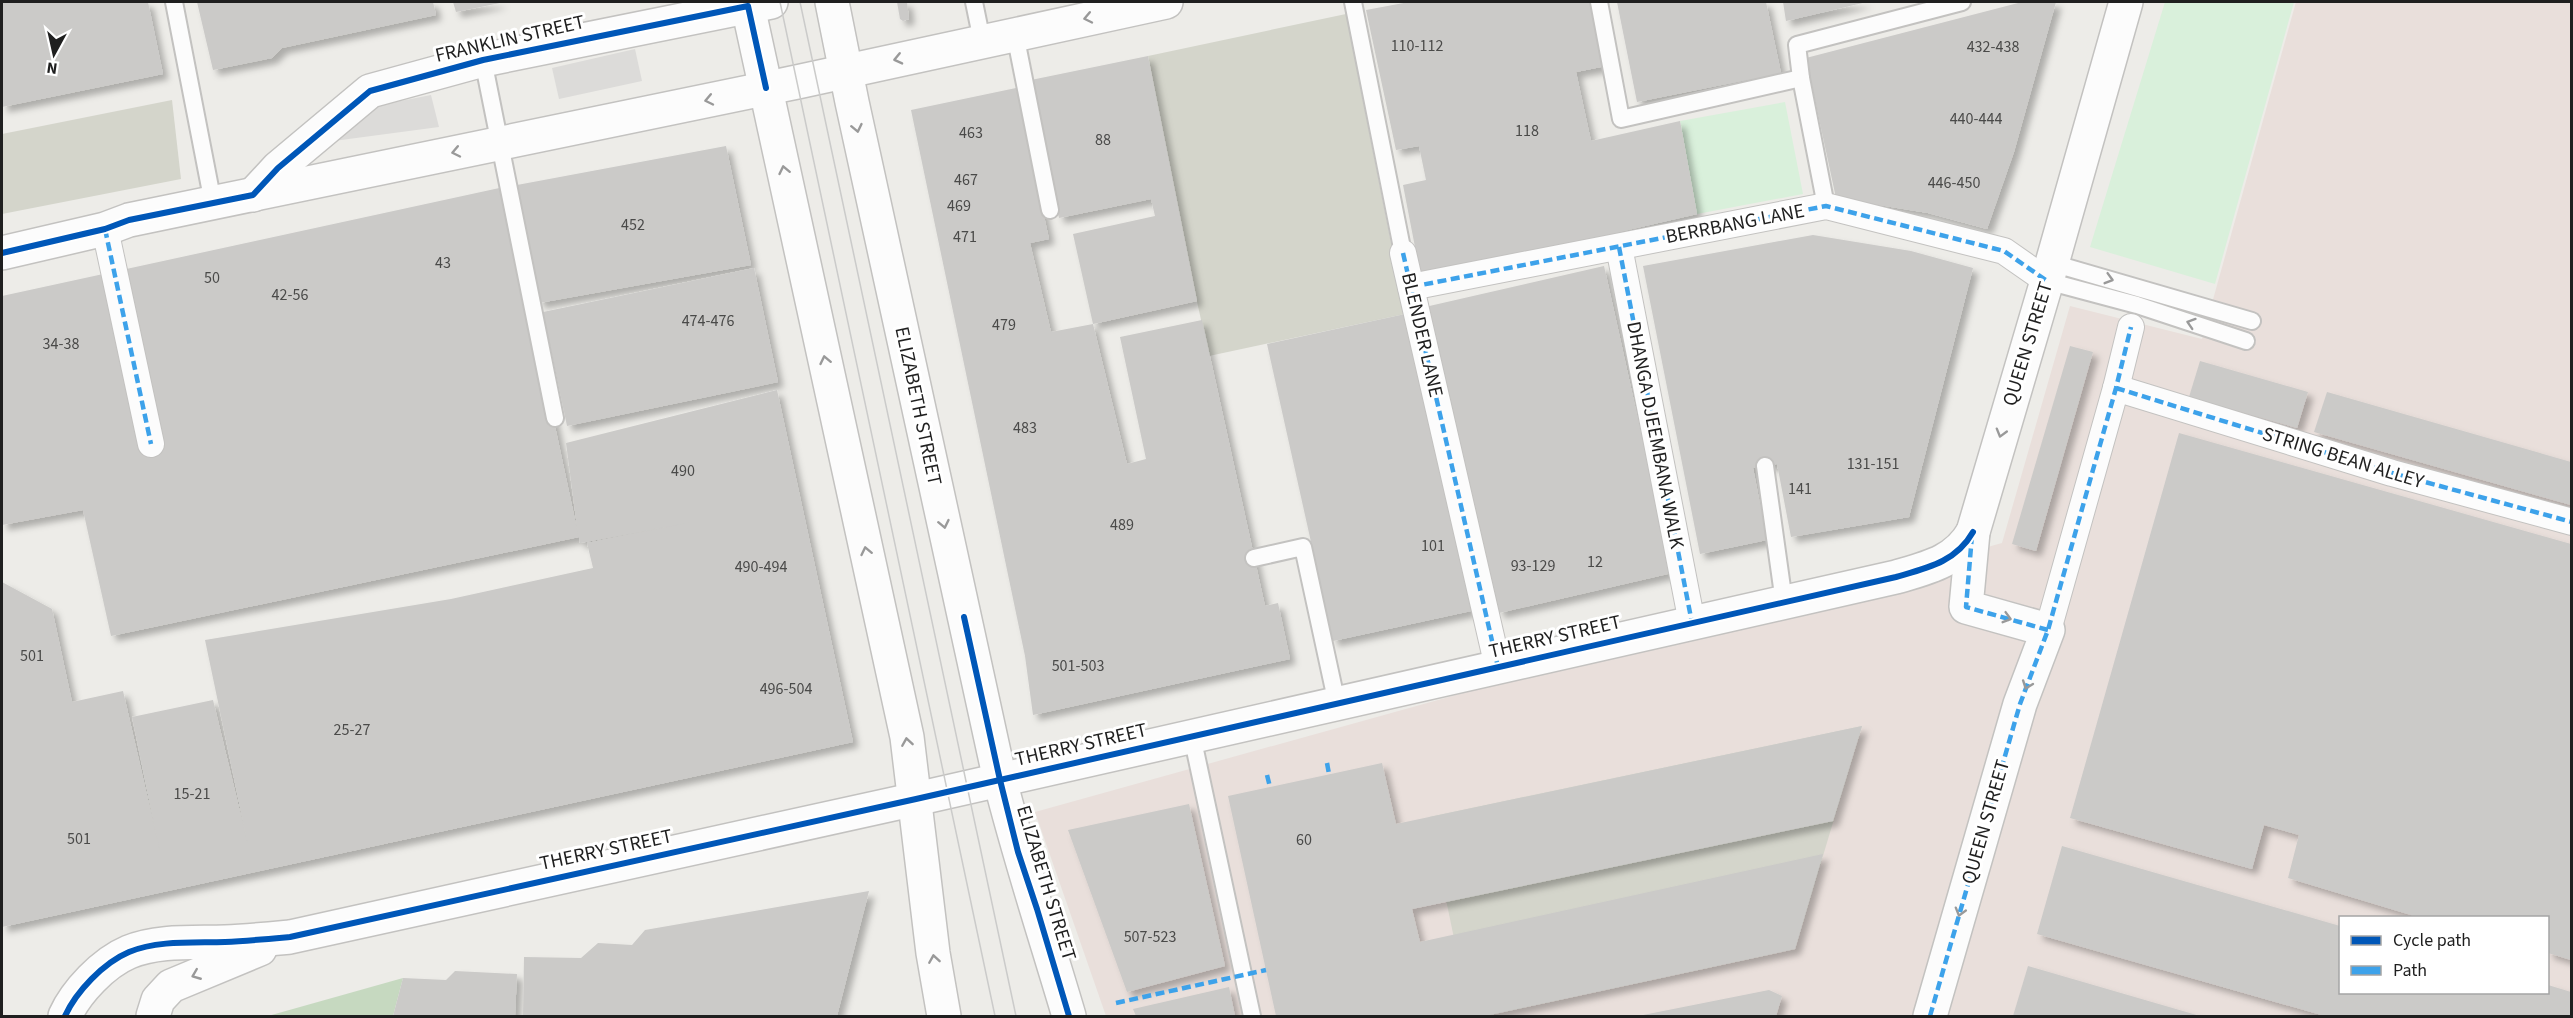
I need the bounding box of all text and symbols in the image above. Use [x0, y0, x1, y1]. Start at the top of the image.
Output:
street label: FRANKLIN STREET [432, 8, 588, 70]
one-way arrow [1084, 11, 1094, 24]
north arrow [24, 24, 84, 84]
house number: 110-112 [1391, 35, 1443, 57]
house number: 432-438 [1967, 36, 2019, 58]
one-way arrow [893, 52, 903, 65]
text: N [45, 56, 59, 79]
one-way arrow [704, 93, 714, 106]
house number: 440-444 [1950, 108, 2002, 130]
house number: 118 [1515, 120, 1539, 142]
house number: 463 [959, 122, 983, 144]
one-way arrow [850, 123, 863, 133]
house number: 88 [1095, 129, 1111, 151]
one-way arrow [451, 145, 461, 158]
one-way arrow [778, 165, 791, 175]
house number: 467 [954, 169, 978, 191]
house number: 446-450 [1928, 172, 1980, 194]
house number: 469 [947, 195, 971, 217]
street label: BERRBANG LANE [1663, 197, 1807, 251]
house number: 452 [621, 214, 645, 236]
house number: 471 [953, 226, 977, 248]
house number: 43 [435, 252, 451, 274]
house number: 50 [204, 267, 220, 289]
street label: BLENDER LANE [1394, 270, 1450, 400]
one-way arrow [2103, 272, 2114, 284]
street label: QUEEN STREET [1996, 278, 2060, 409]
house number: 42-56 [272, 284, 308, 306]
house number: 474-476 [682, 310, 734, 332]
house number: 479 [992, 314, 1016, 336]
one-way arrow [2186, 318, 2197, 330]
street label: DHANGA DJEEMBANA WALK [1619, 319, 1691, 552]
street label: ELIZABETH STREET [888, 324, 949, 488]
house number: 34-38 [43, 333, 79, 355]
one-way arrow [819, 356, 832, 366]
house number: 483 [1013, 417, 1037, 439]
street label: STRING BEAN ALLEY [2259, 420, 2428, 496]
one-way arrow [1996, 427, 2008, 438]
house number: 131-151 [1847, 453, 1899, 475]
house number: 490 [671, 460, 695, 482]
house number: 141 [1788, 478, 1812, 500]
house number: 489 [1110, 514, 1134, 536]
one-way arrow [937, 518, 950, 528]
house number: 101 [1421, 535, 1445, 557]
one-way arrow [860, 546, 873, 556]
house number: 12 [1587, 551, 1603, 573]
house number: 93-129 [1511, 555, 1555, 577]
house number: 490-494 [735, 556, 787, 578]
street label: THERRY STREET [1486, 608, 1624, 666]
one-way arrow [2002, 611, 2012, 624]
house number: 501 [20, 645, 44, 667]
house number: 501-503 [1052, 655, 1104, 677]
house number: 496-504 [760, 678, 812, 700]
one-way arrow [2022, 679, 2035, 690]
street label: THERRY STREET [1012, 716, 1150, 774]
house number: 25-27 [334, 719, 370, 741]
one-way arrow [901, 737, 914, 747]
street label: QUEEN STREET [1955, 756, 2017, 888]
house number: 15-21 [174, 783, 210, 805]
street label: ELIZABETH STREET [1009, 802, 1083, 964]
street label: THERRY STREET [537, 822, 675, 878]
house number: 501 [67, 828, 91, 850]
house number: 60 [1296, 829, 1312, 851]
one-way arrow [1954, 907, 1967, 917]
legend [2339, 916, 2549, 994]
house number: 507-523 [1124, 926, 1176, 948]
text: Cycle path [2393, 928, 2471, 953]
one-way arrow [928, 954, 941, 964]
text: Path [2393, 958, 2427, 983]
one-way arrow [192, 968, 203, 980]

